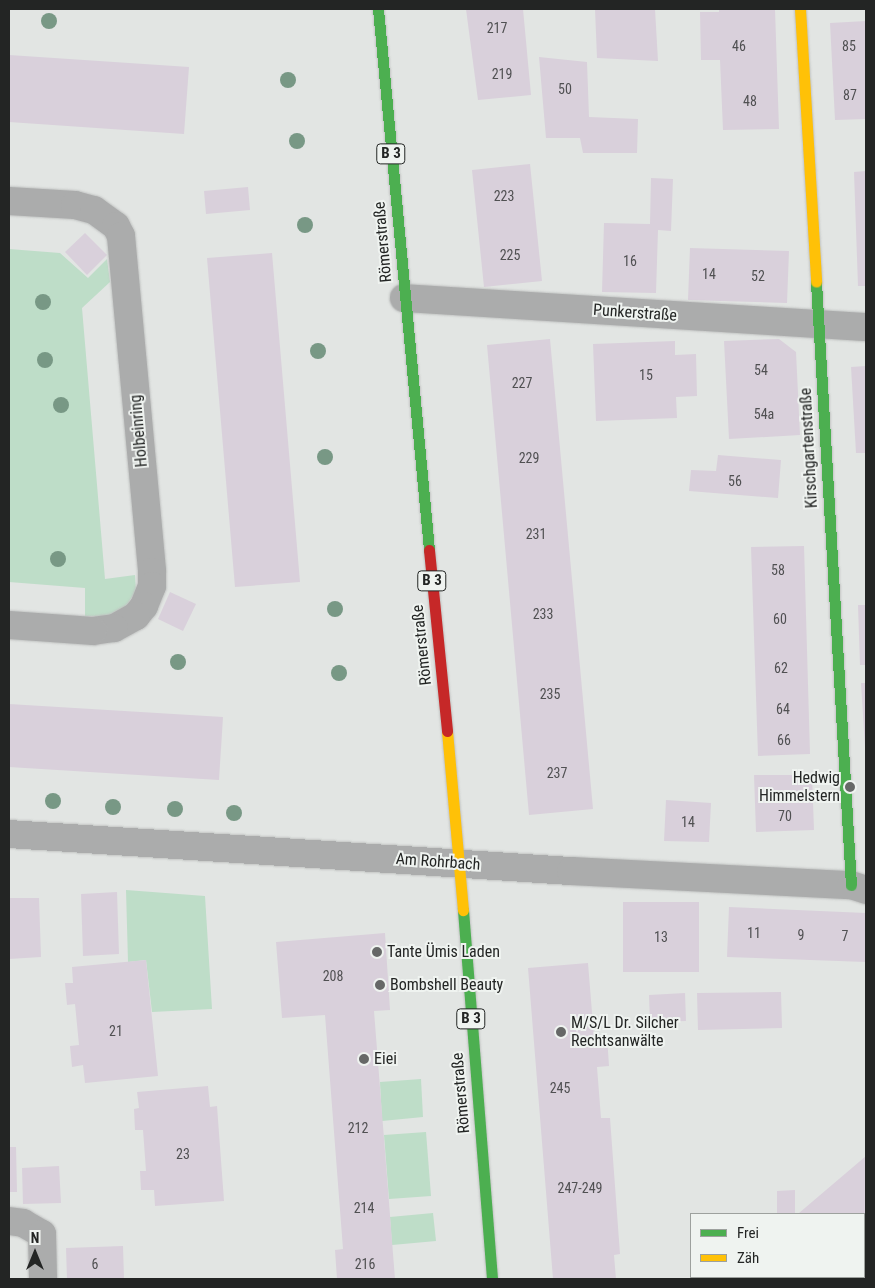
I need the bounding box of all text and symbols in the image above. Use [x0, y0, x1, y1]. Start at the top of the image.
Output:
house number: 217 [487, 20, 507, 36]
house number: 46 [732, 38, 746, 54]
house number: 85 [842, 38, 856, 54]
house number: 219 [492, 66, 512, 82]
house number: 50 [558, 81, 572, 97]
house number: 87 [843, 87, 857, 103]
house number: 48 [743, 93, 757, 109]
road number: B 3 [376, 142, 406, 166]
house number: 223 [494, 188, 514, 204]
street label: Römerstraße [370, 201, 396, 283]
house number: 225 [500, 247, 520, 263]
house number: 16 [623, 253, 637, 269]
house number: 14 [702, 266, 716, 282]
house number: 52 [751, 268, 765, 284]
street label: Punkerstraße [592, 300, 678, 326]
house number: 54 [754, 362, 768, 378]
house number: 15 [639, 367, 653, 383]
house number: 227 [512, 375, 532, 391]
street label: Kirschgartenstraße [796, 387, 822, 509]
street label: Holbeinring [126, 394, 152, 468]
house number: 54a [754, 406, 774, 422]
house number: 229 [519, 450, 539, 466]
house number: 56 [728, 473, 742, 489]
house number: 231 [526, 526, 546, 542]
house number: 58 [771, 562, 785, 578]
road number: B 3 [417, 568, 447, 594]
street label: Römerstraße [408, 604, 436, 686]
house number: 233 [533, 606, 553, 622]
house number: 60 [773, 611, 787, 627]
house number: 62 [774, 660, 788, 676]
house number: 235 [540, 686, 560, 702]
house number: 64 [776, 701, 790, 717]
house number: 66 [777, 732, 791, 748]
house number: 237 [547, 765, 567, 781]
place label: Hedwig Himmelstern [759, 768, 840, 806]
marker: Hedwig Himmelstern [844, 781, 856, 793]
house number: 70 [778, 808, 792, 824]
house number: 14 [681, 814, 695, 830]
street label: Am Rohrbach [395, 849, 481, 875]
house number: 11 [747, 925, 761, 941]
house number: 9 [798, 927, 804, 943]
house number: 7 [842, 928, 848, 944]
house number: 13 [654, 929, 668, 945]
place label: Tante Ümis Laden [387, 942, 500, 962]
marker: Tante Ümis Laden [371, 946, 383, 958]
house number: 208 [323, 968, 343, 984]
place label: Bombshell Beauty [390, 975, 503, 995]
marker: Bombshell Beauty [374, 979, 386, 991]
road number: B 3 [456, 1006, 486, 1032]
place label: M/S/L Dr. Silcher Rechtsanwälte [571, 1013, 679, 1051]
house number: 21 [109, 1023, 123, 1039]
marker: M/S/L Dr. Silcher Rechtsanwälte [555, 1026, 567, 1038]
place label: Eiei [374, 1049, 397, 1069]
street label: Römerstraße [448, 1052, 474, 1134]
marker: Eiei [358, 1053, 370, 1065]
house number: 245 [550, 1080, 570, 1096]
house number: 212 [348, 1120, 368, 1136]
house number: 23 [176, 1146, 190, 1162]
house number: 247-249 [558, 1180, 602, 1196]
house number: 214 [354, 1200, 374, 1216]
legend [690, 1213, 865, 1278]
text: Frei [737, 1224, 759, 1242]
north arrow [10, 1228, 60, 1278]
text: N [31, 1230, 39, 1246]
text: Zäh [737, 1249, 759, 1267]
house number: 6 [92, 1256, 98, 1272]
house number: 216 [355, 1256, 375, 1272]

